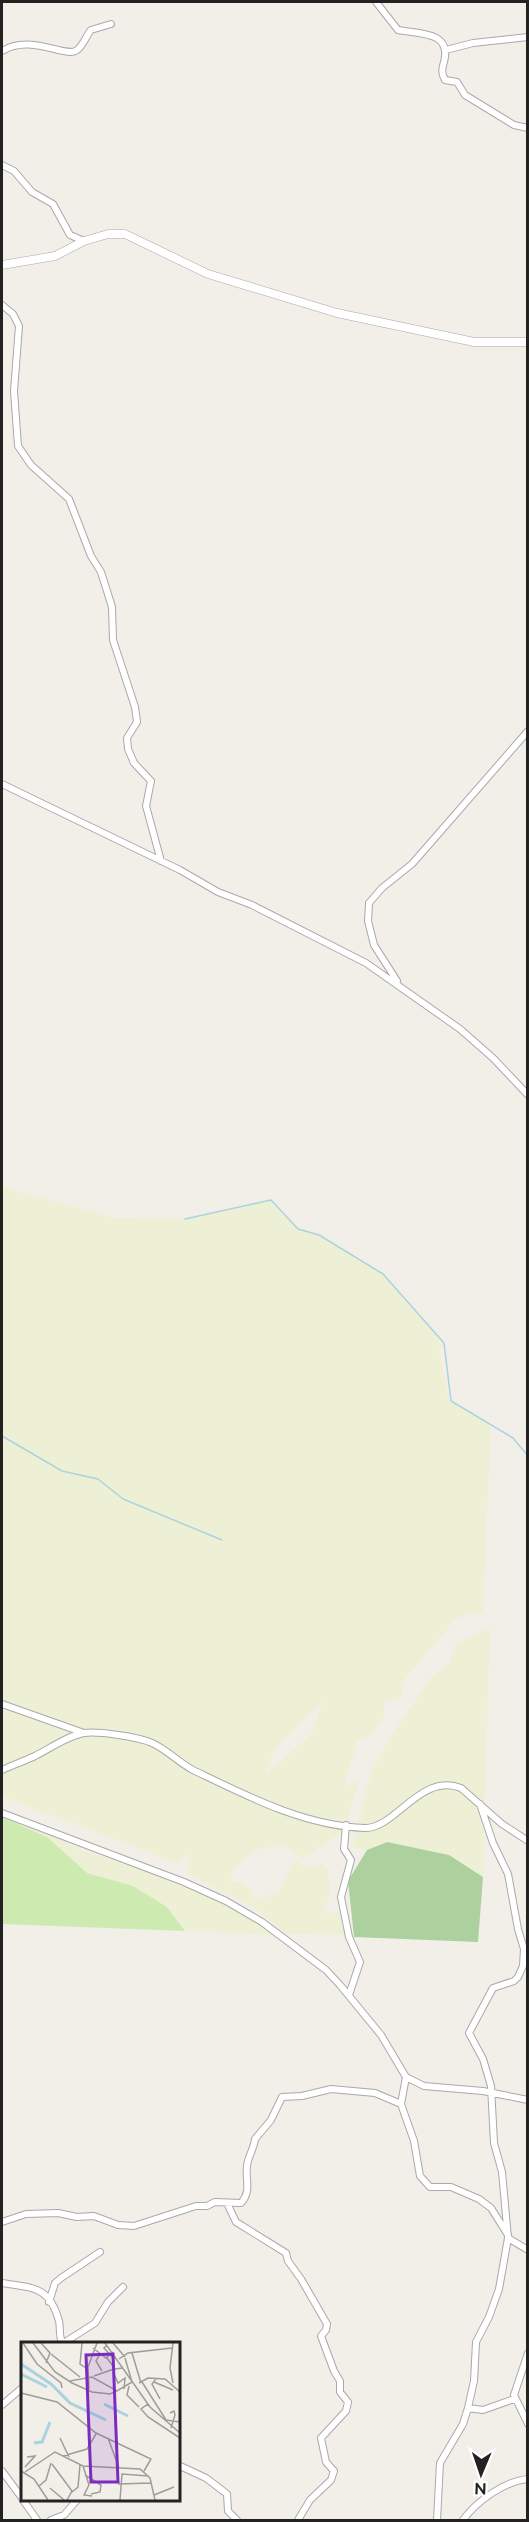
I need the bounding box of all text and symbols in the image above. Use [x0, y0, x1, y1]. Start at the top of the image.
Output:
inset map [21, 2342, 180, 2501]
north arrow [451, 2444, 511, 2504]
text: N [474, 2479, 487, 2498]

